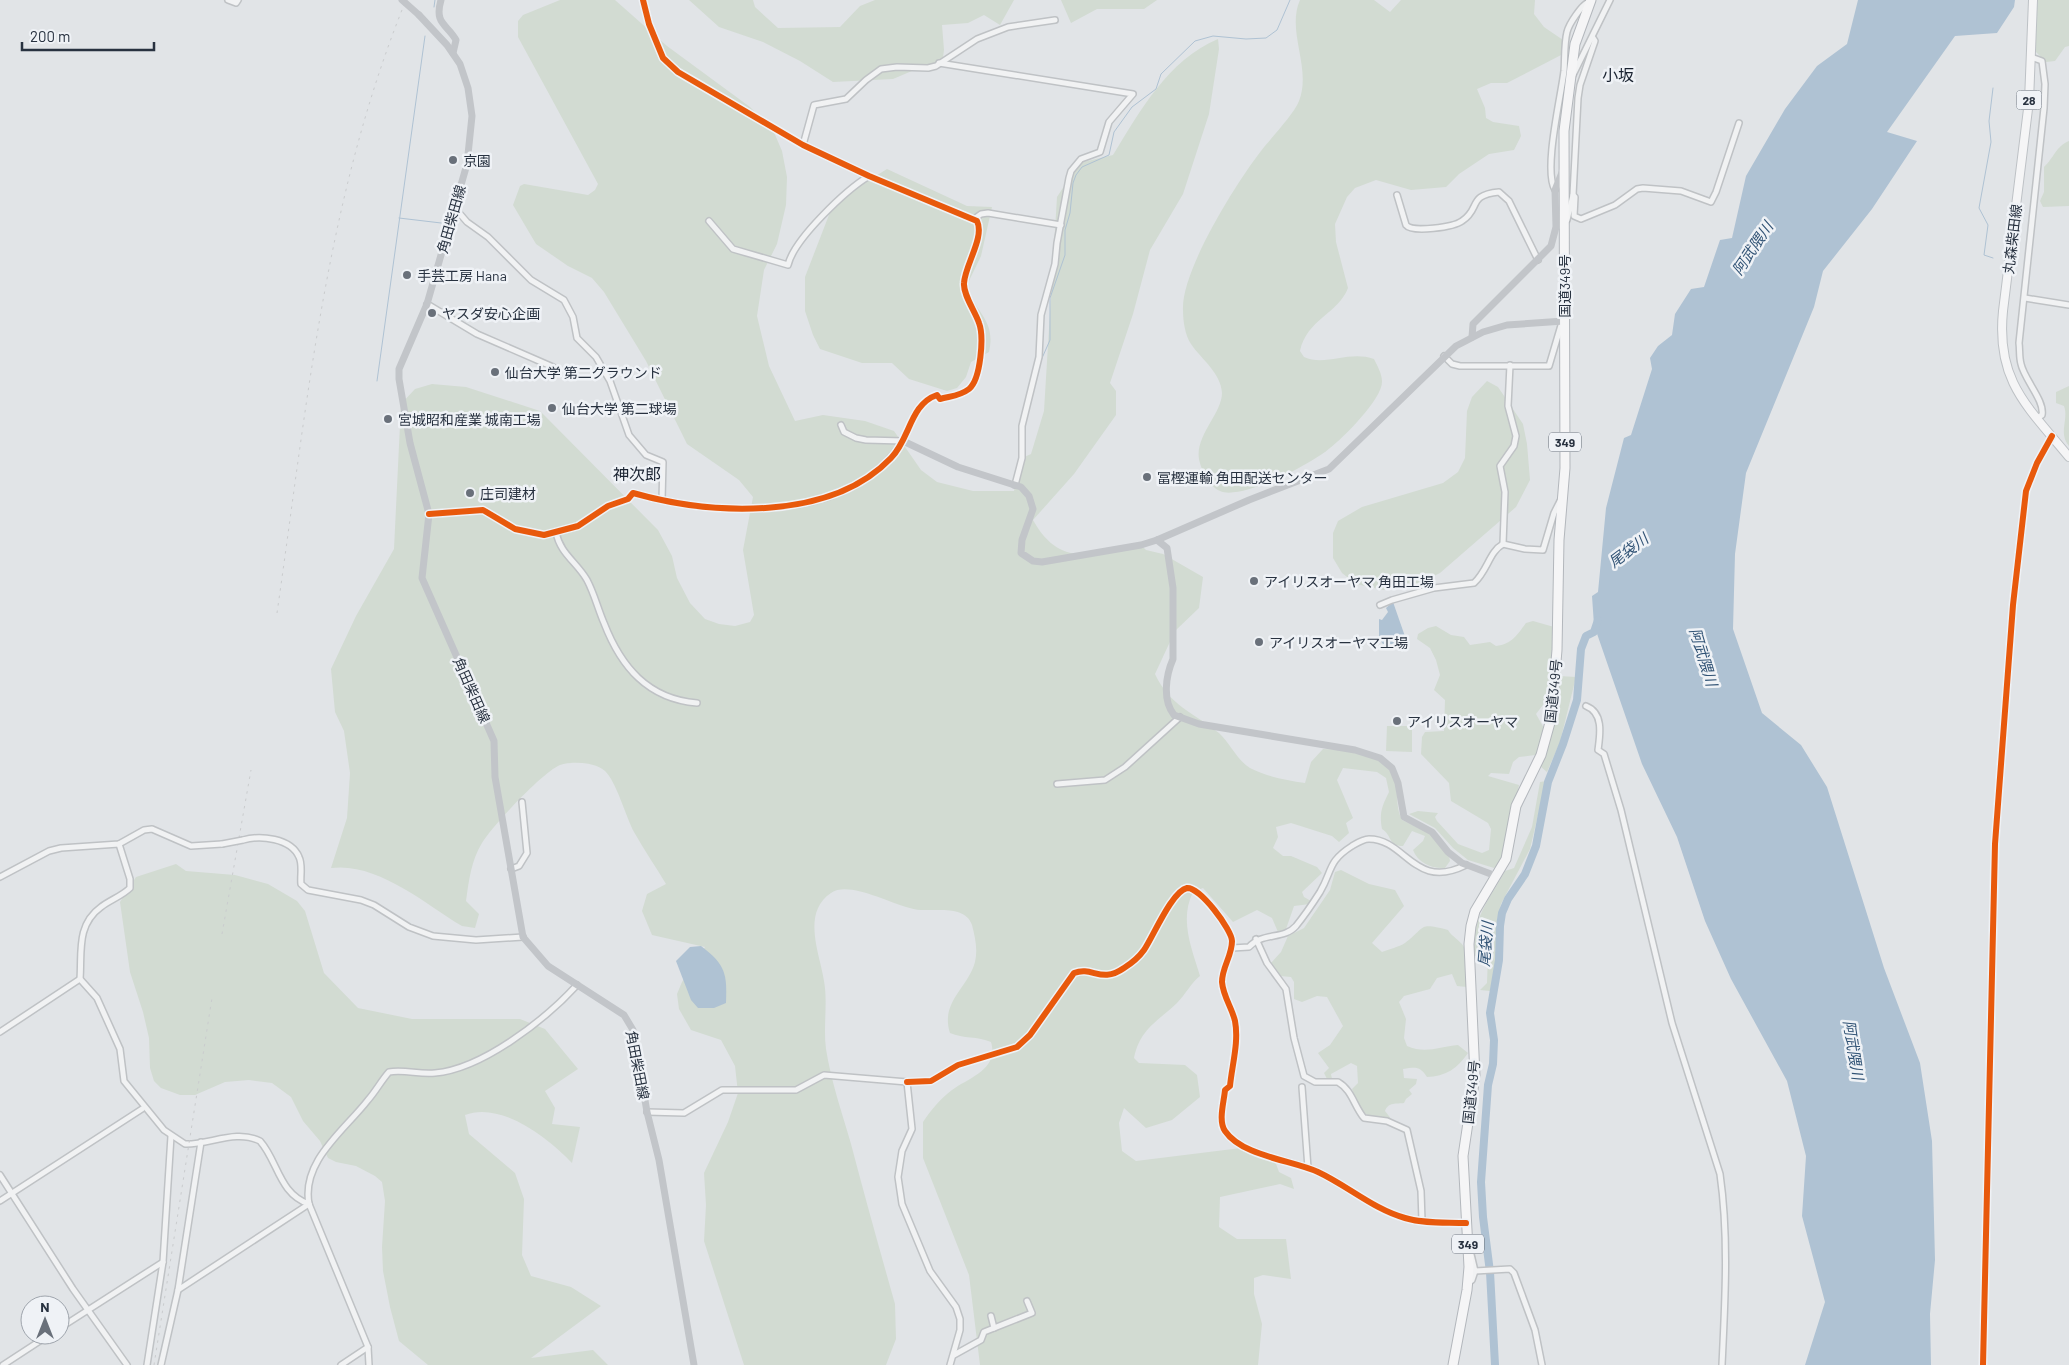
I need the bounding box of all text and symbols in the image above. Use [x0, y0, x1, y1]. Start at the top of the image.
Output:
scale bar [22, 20, 155, 52]
text: 200 m [30, 27, 70, 45]
district label: 小坂 [1602, 65, 1634, 84]
road number: 28 [2016, 90, 2042, 110]
place label: 京園 [463, 152, 491, 169]
marker: 京園 [447, 154, 459, 166]
street label: 角田柴田線 [433, 183, 469, 255]
street label: 丸森柴田線 [1999, 203, 2025, 275]
water label: 阿武隈川 [1728, 216, 1777, 278]
street label: 国道349号 [1556, 254, 1573, 318]
place label: 手芸工房 Hana [417, 267, 507, 284]
marker: 手芸工房 Hana [401, 269, 413, 281]
place label: ヤスダ安心企画 [442, 305, 540, 322]
marker: ヤスダ安心企画 [426, 307, 438, 319]
place label: 仙台大学 第二グラウンド [505, 364, 662, 381]
marker: 仙台大学 第二グラウンド [489, 366, 501, 378]
place label: 仙台大学 第二球場 [562, 400, 677, 417]
marker: 仙台大学 第二球場 [546, 402, 558, 414]
place label: 宮城昭和産業 城南工場 [398, 411, 541, 428]
marker: 宮城昭和産業 城南工場 [382, 413, 394, 425]
road number: 349 [1549, 432, 1581, 452]
district label: 神次郎 [613, 464, 661, 483]
place label: 冨樫運輸 角田配送センター [1157, 469, 1328, 486]
marker: 冨樫運輸 角田配送センター [1141, 471, 1153, 483]
place label: 庄司建材 [480, 485, 536, 502]
marker: 庄司建材 [464, 487, 476, 499]
water label: 尾袋川 [1605, 528, 1653, 571]
place label: アイリスオーヤマ 角田工場 [1264, 573, 1434, 590]
marker: アイリスオーヤマ 角田工場 [1248, 575, 1260, 587]
water label: 阿武隈川 [1687, 626, 1722, 690]
place label: アイリスオーヤマ工場 [1269, 634, 1408, 651]
marker: アイリスオーヤマ工場 [1253, 636, 1265, 648]
street label: 角田柴田線 [450, 655, 494, 725]
street label: 国道349号 [1541, 658, 1565, 724]
place label: アイリスオーヤマ [1407, 713, 1518, 730]
marker: アイリスオーヤマ [1391, 715, 1403, 727]
water label: 尾袋川 [1474, 919, 1496, 967]
water label: 阿武隈川 [1840, 1019, 1868, 1083]
street label: 角田柴田線 [623, 1029, 653, 1101]
street label: 国道349号 [1459, 1059, 1483, 1125]
road number: 349 [1452, 1234, 1484, 1254]
north arrow [20, 1295, 70, 1345]
text: N [40, 1298, 50, 1315]

